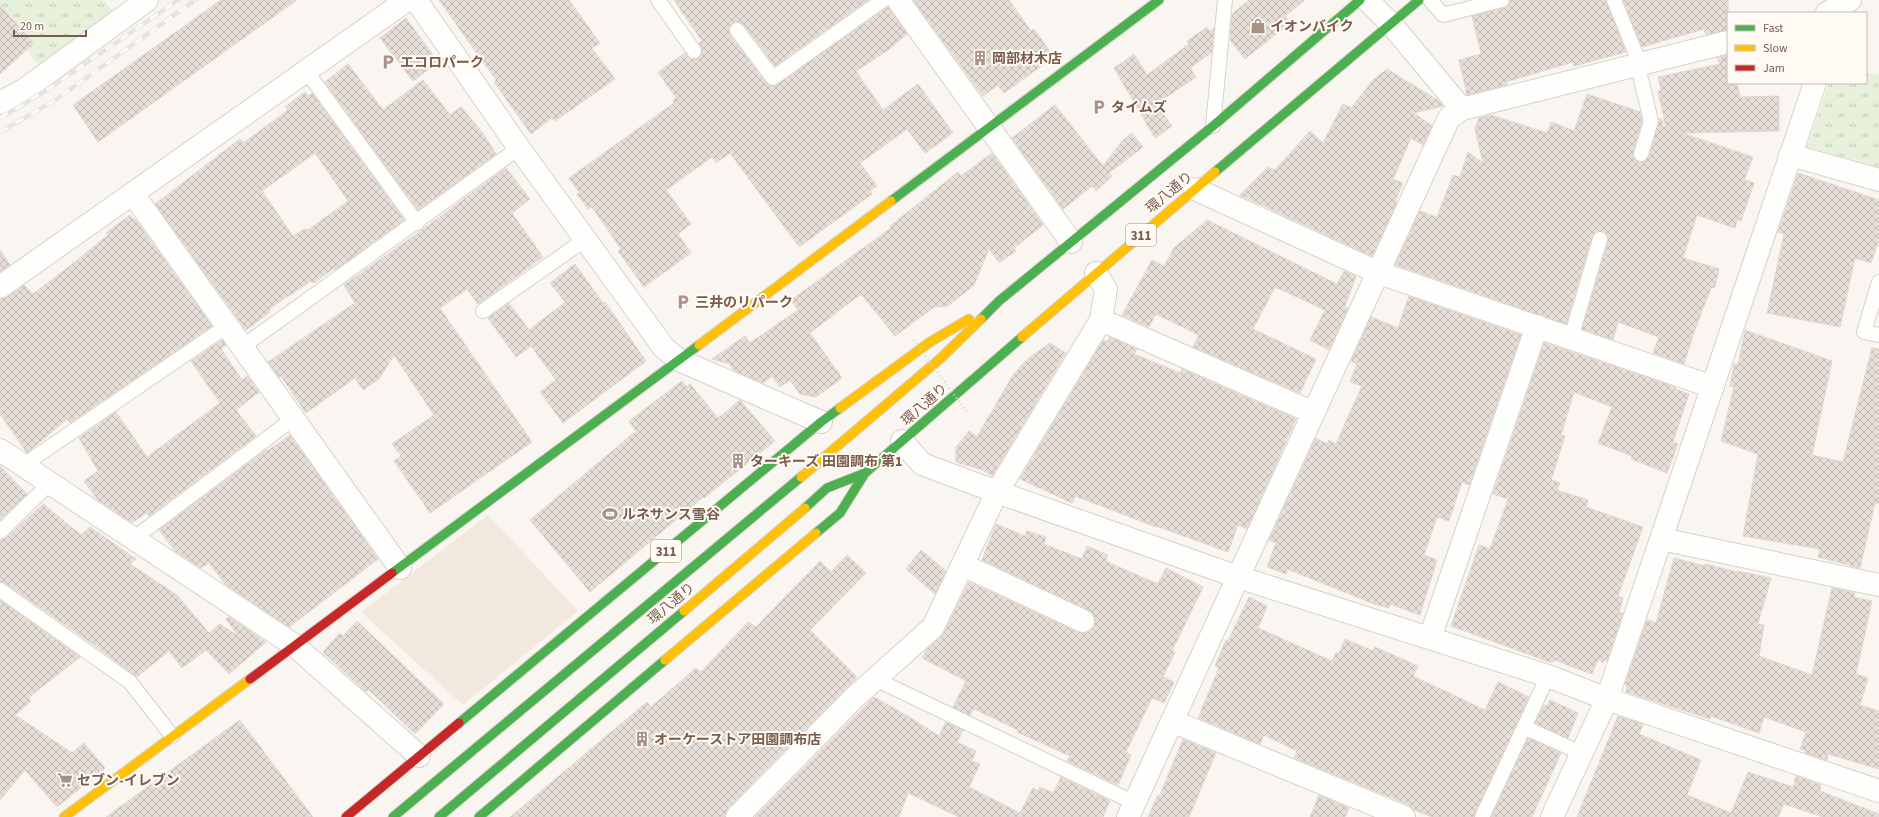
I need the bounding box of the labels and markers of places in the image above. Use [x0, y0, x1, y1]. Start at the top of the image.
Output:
shop icon: イオンバイク [1249, 17, 1267, 35]
place label: イオンバイク [1270, 17, 1354, 37]
building icon: 岡部材木店 [971, 49, 989, 67]
place label: 岡部材木店 [992, 49, 1062, 69]
parking icon: エコロパーク [379, 53, 397, 71]
place label: エコロパーク [400, 53, 484, 73]
parking icon: タイムズ [1090, 98, 1108, 116]
place label: タイムズ [1111, 98, 1167, 118]
parking icon: 三井のリパーク [674, 293, 692, 311]
place label: 三井のリパーク [695, 293, 793, 313]
building icon: ターキーズ 田園調布 第1 [729, 452, 747, 470]
place label: ターキーズ 田園調布 第1 [750, 452, 902, 472]
sports icon: ルネサンス雪谷 [601, 505, 619, 523]
place label: ルネサンス雪谷 [622, 505, 721, 525]
building icon: オーケーストア田園調布店 [633, 730, 651, 748]
place label: オーケーストア田園調布店 [654, 730, 821, 750]
supermarket icon: セブン-イレブン [56, 771, 74, 789]
place label: セブン-イレブン [77, 771, 180, 791]

